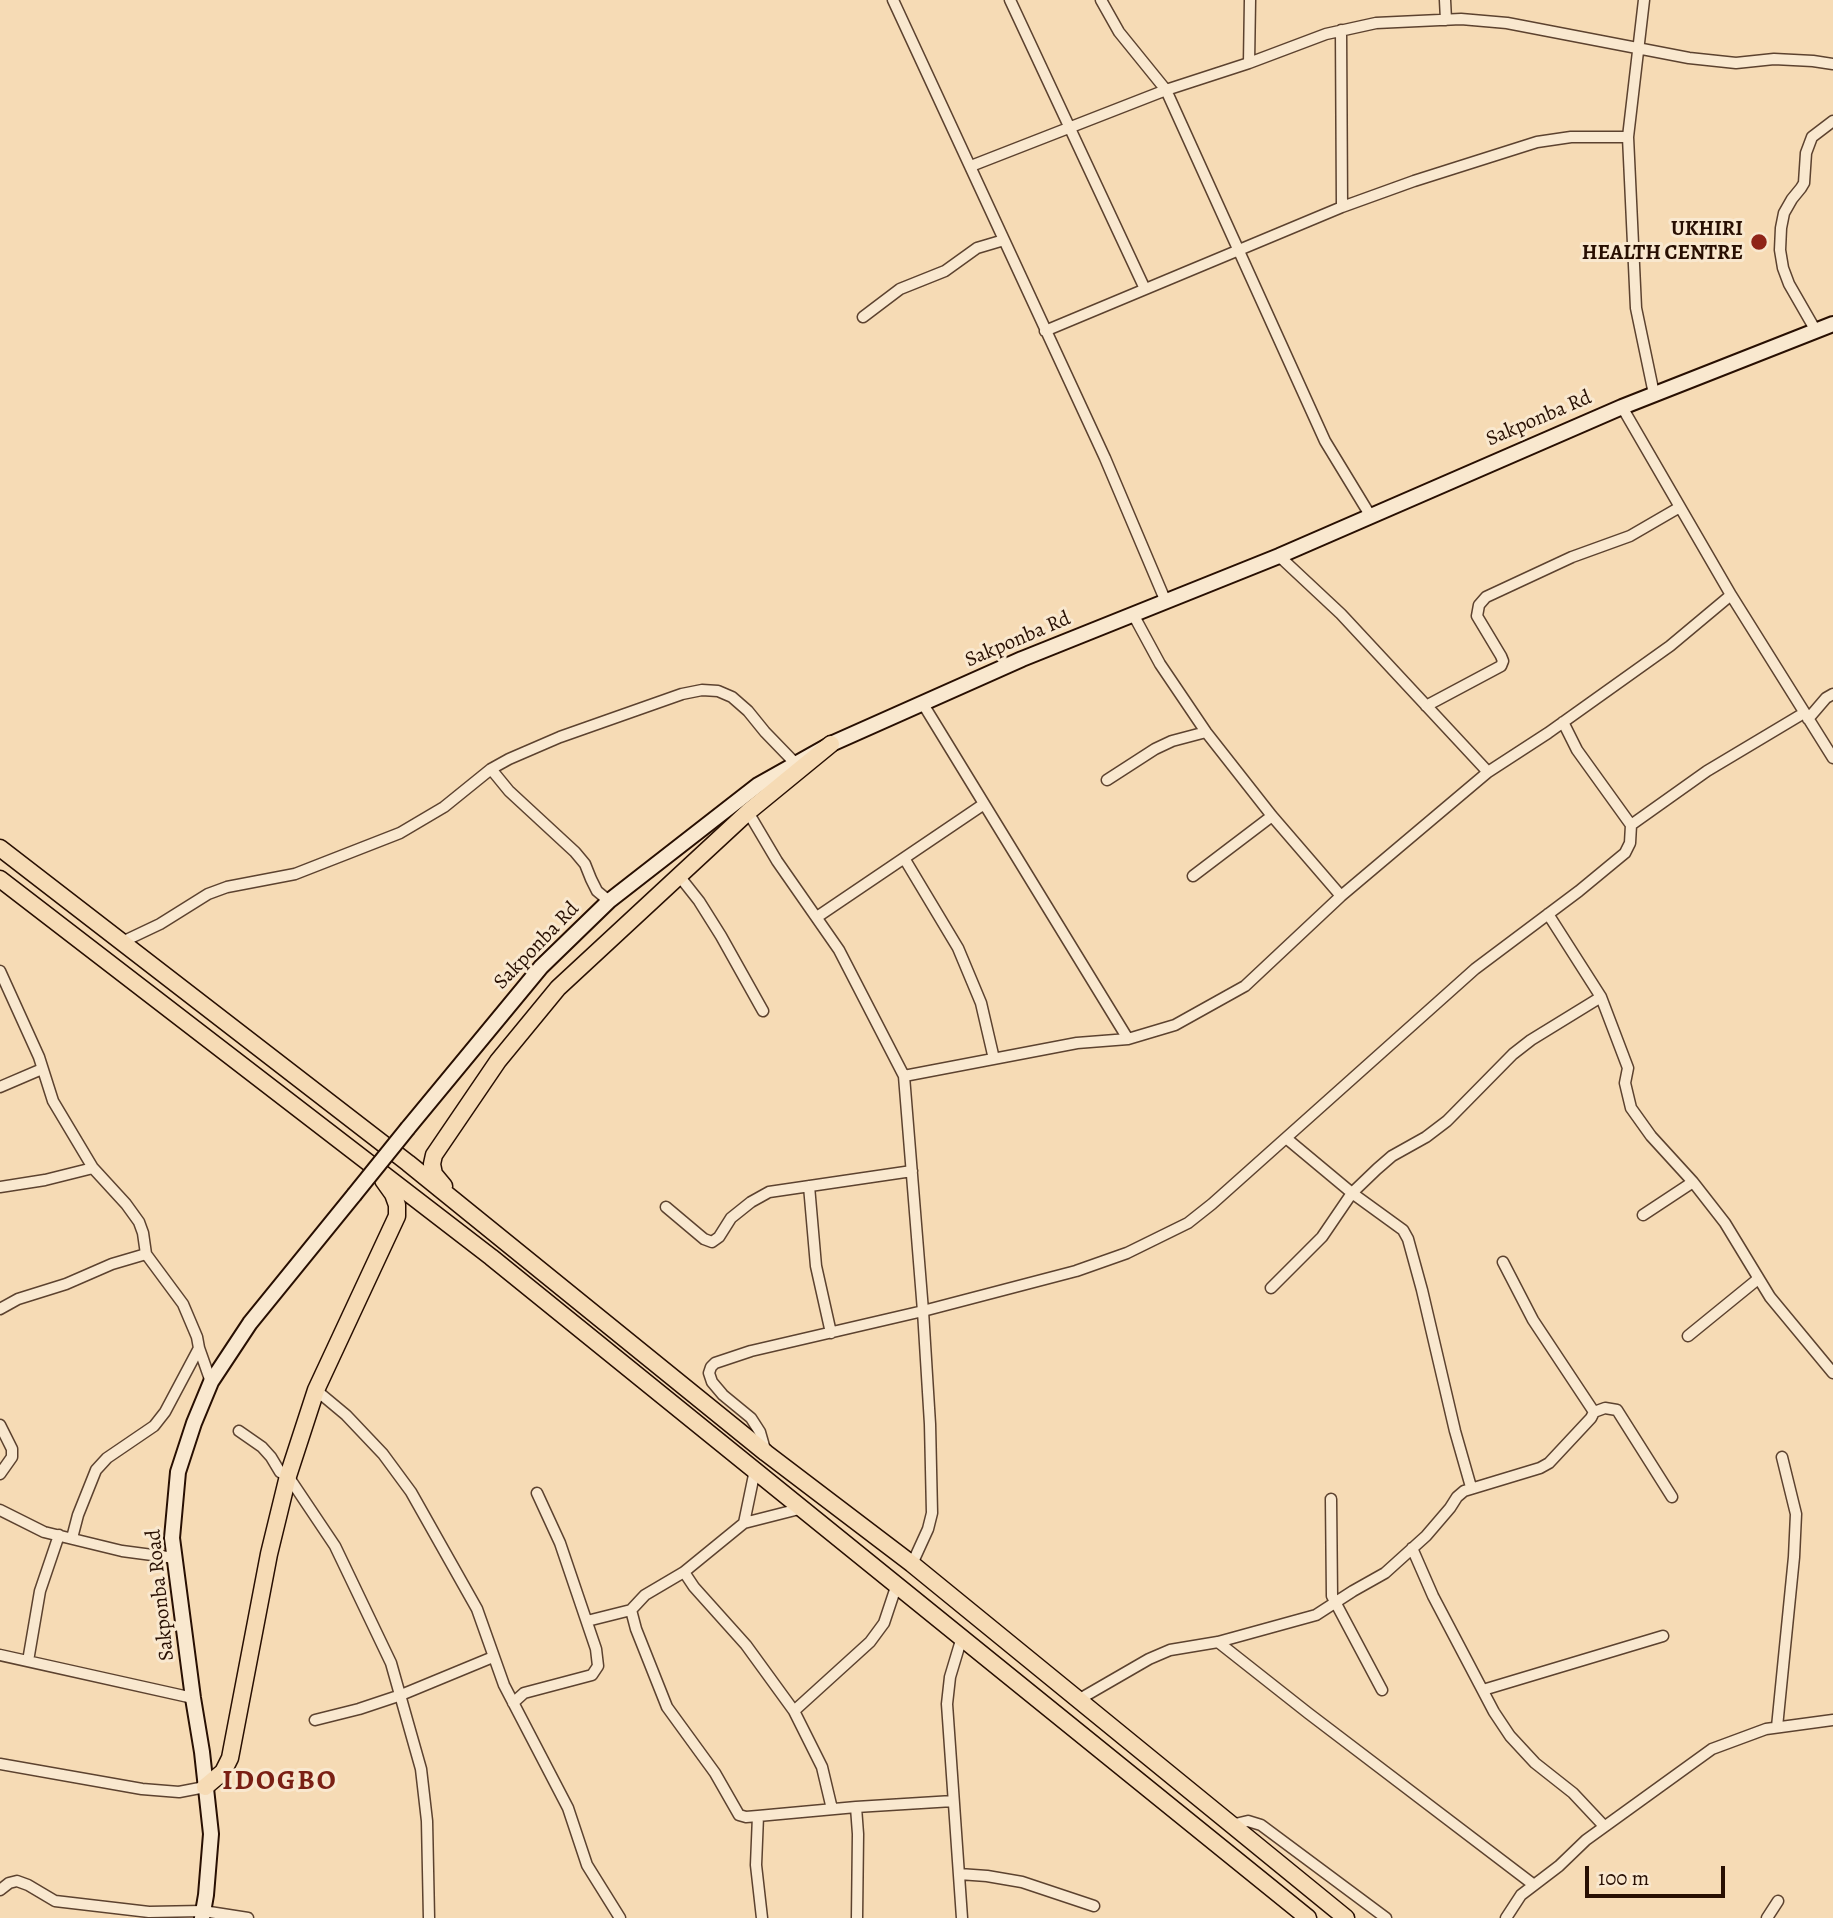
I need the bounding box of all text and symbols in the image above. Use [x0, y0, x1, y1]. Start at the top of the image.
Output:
place label: UKHIRI HEALTH CENTRE [1582, 217, 1743, 267]
marker: UKHIRI HEALTH CENTRE [1749, 232, 1769, 252]
street label: Sakponba Rd [1482, 386, 1596, 452]
street label: Sakponba Rd [961, 607, 1075, 673]
street label: Sakponba Rd [489, 897, 585, 995]
street label: Sakponba Road [142, 1528, 180, 1662]
district label: IDOGBO [223, 1765, 337, 1799]
scale bar [1588, 1852, 1728, 1896]
text: 100 m [1598, 1864, 1649, 1892]

